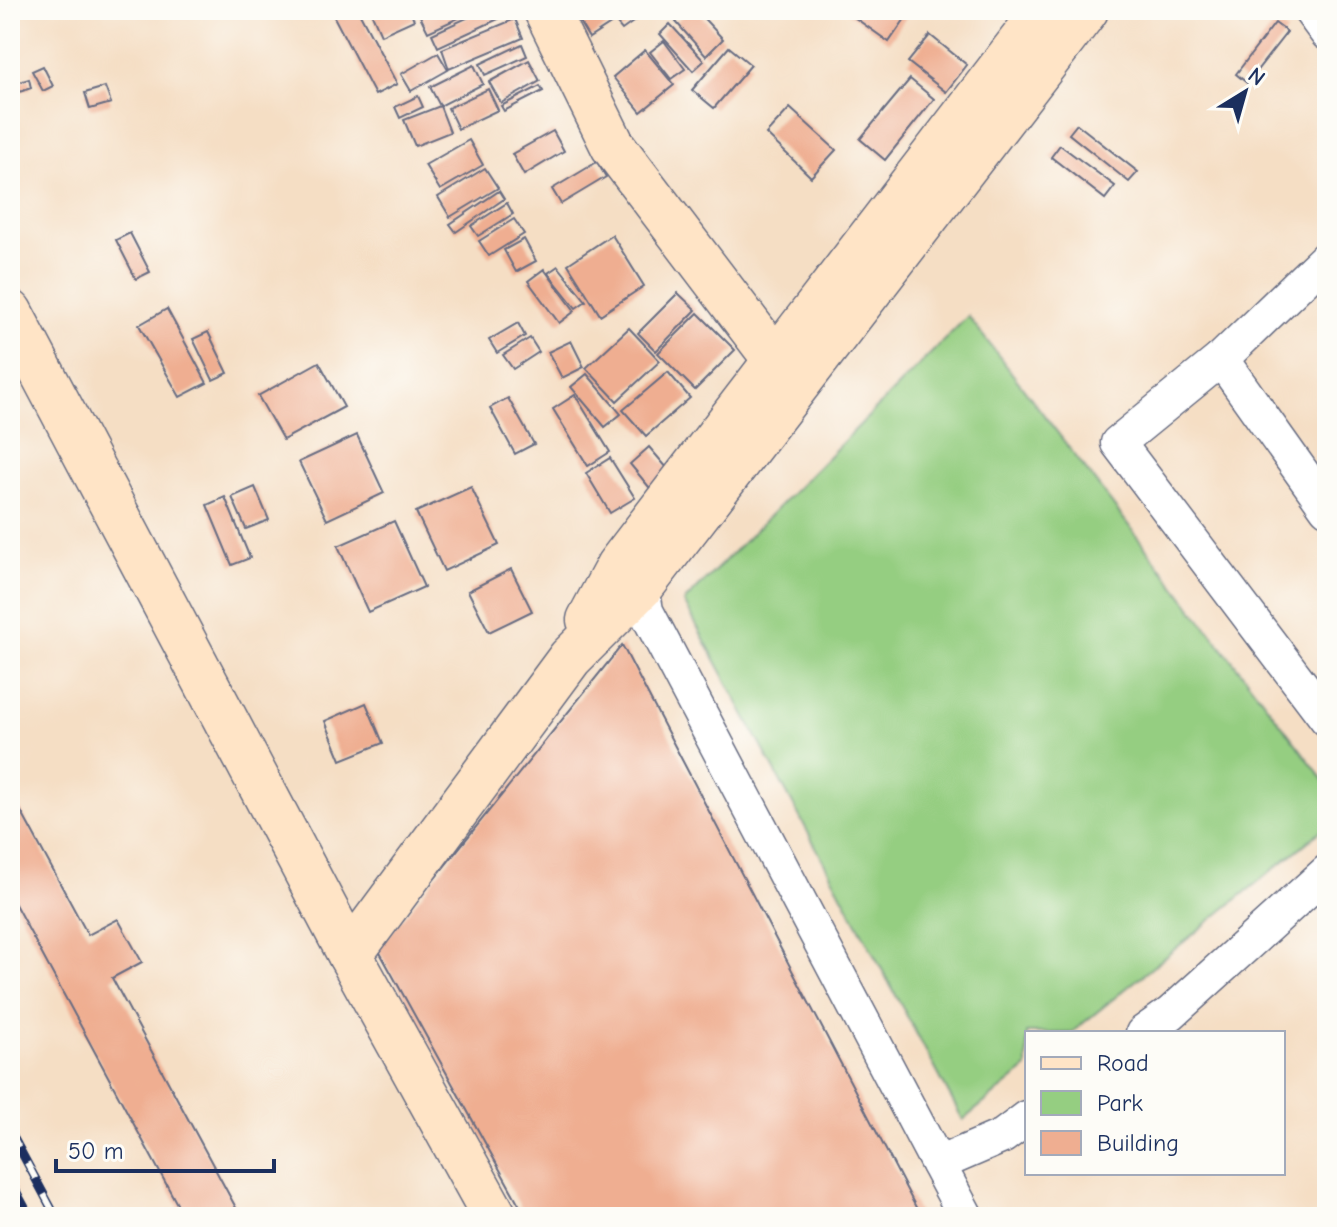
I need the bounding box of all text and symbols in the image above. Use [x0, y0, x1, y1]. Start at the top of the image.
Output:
north arrow [1205, 52, 1285, 132]
text: N [1243, 62, 1270, 92]
legend [1025, 1031, 1285, 1175]
text: Road [1097, 1049, 1149, 1077]
text: Park [1097, 1089, 1143, 1117]
scale bar [56, 1123, 274, 1173]
text: Building [1097, 1129, 1179, 1157]
text: 50 m [68, 1137, 124, 1165]

